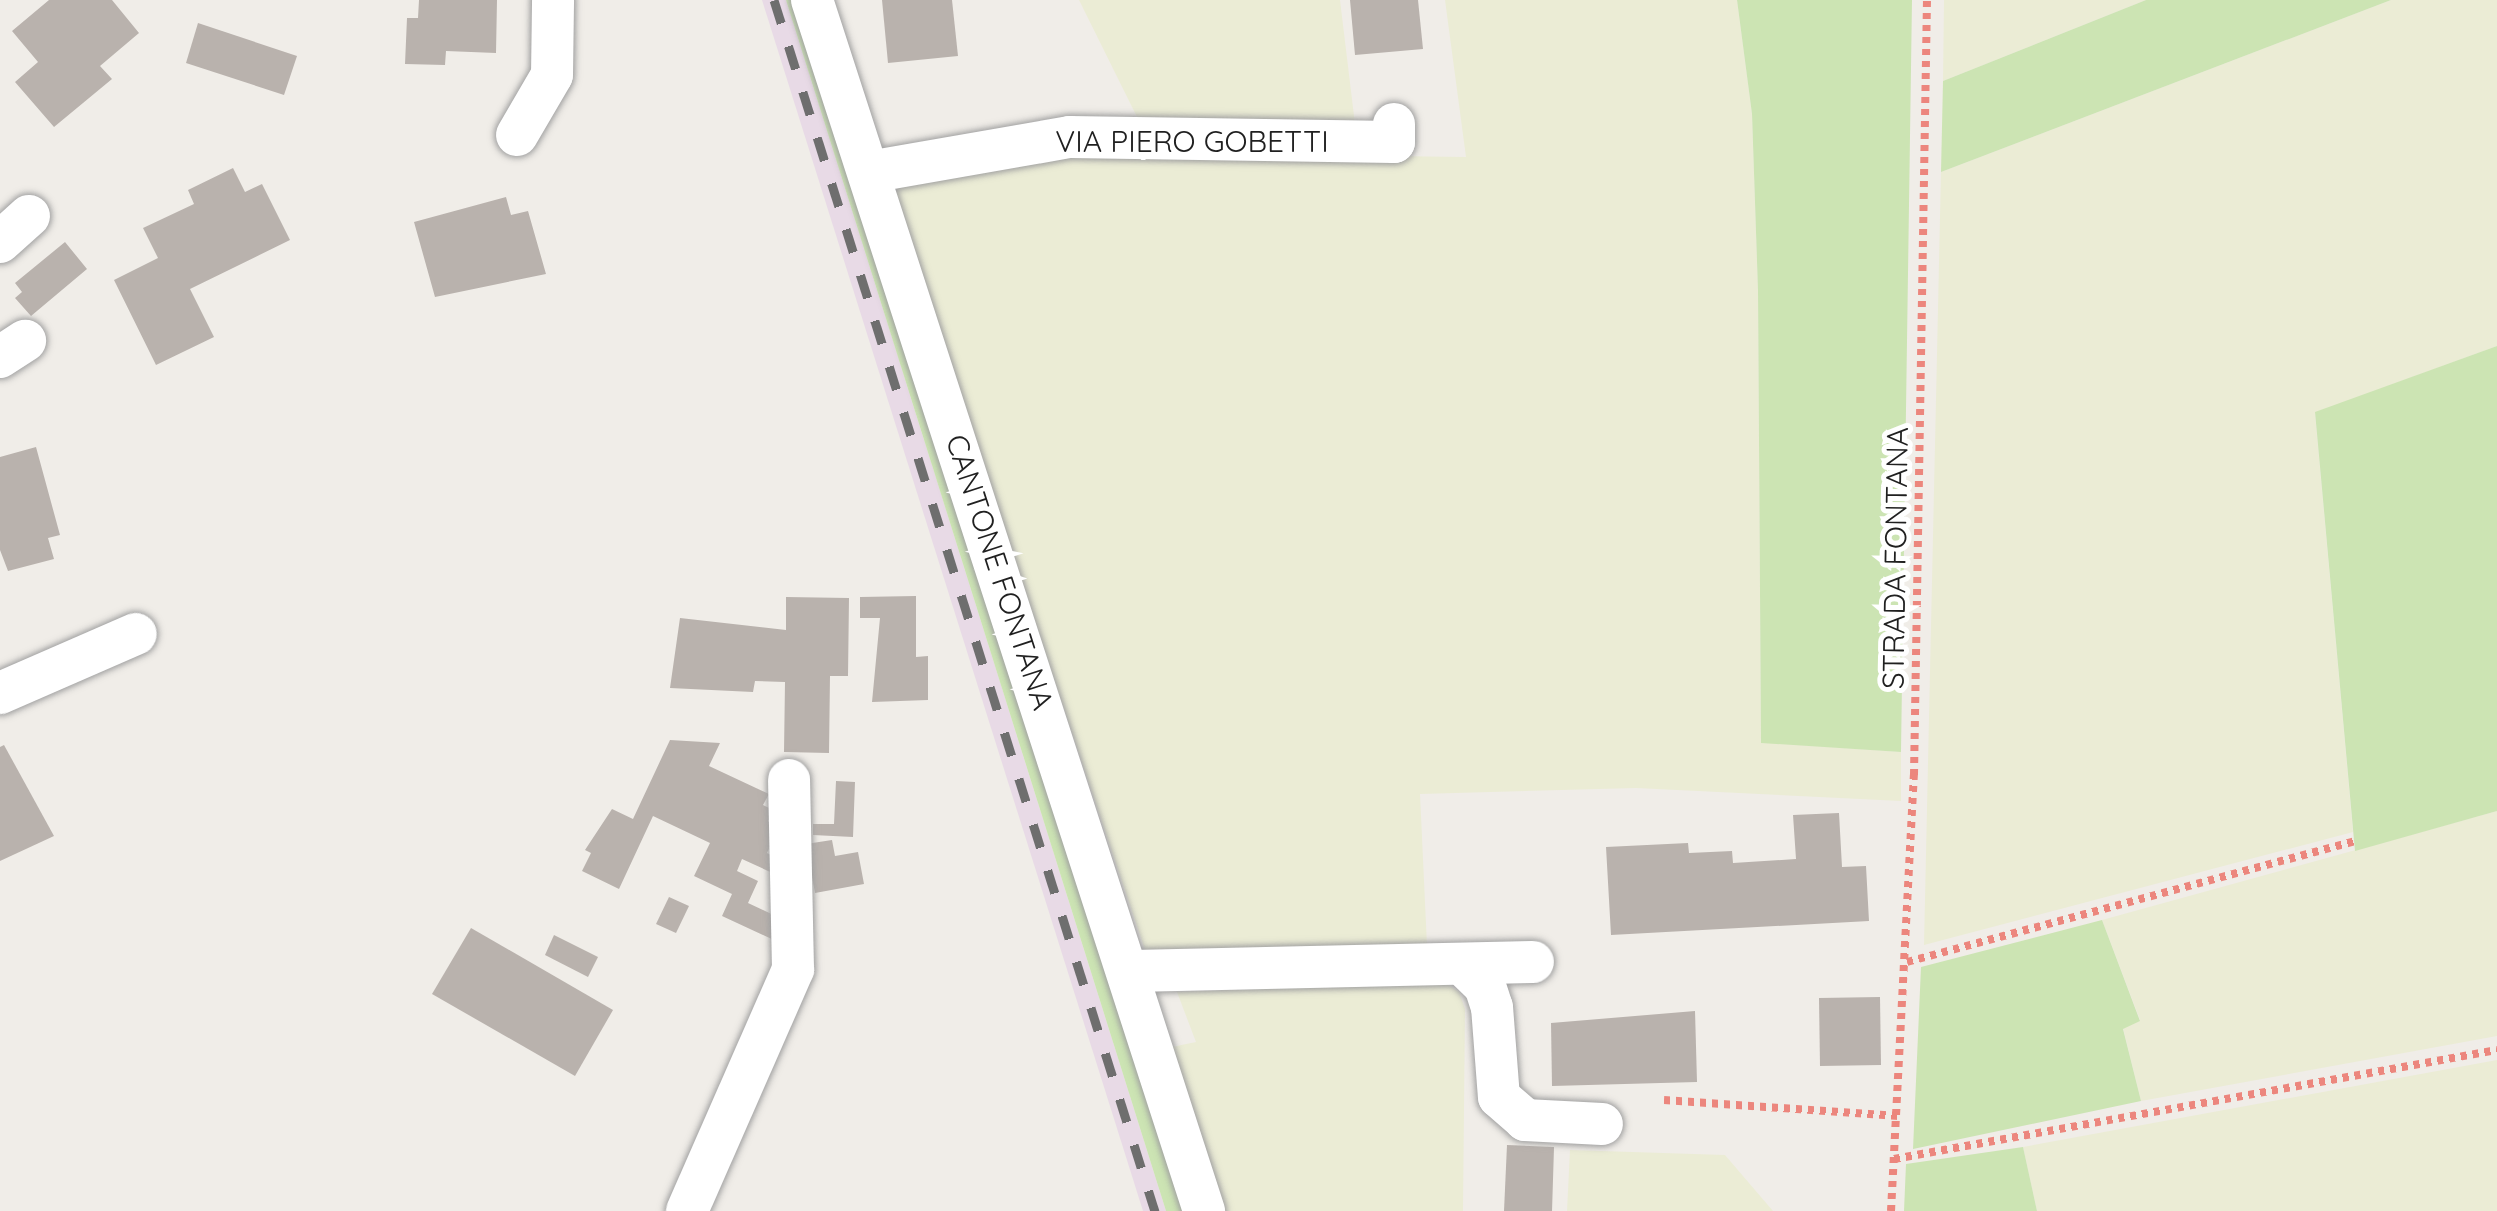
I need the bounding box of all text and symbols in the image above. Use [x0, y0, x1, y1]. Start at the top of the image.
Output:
street label: VIA PIERO GOBETTI [1055, 123, 1329, 159]
street label: STRADA FONTANA [1875, 427, 1915, 689]
street label: CANTONE FONTANA [939, 430, 1061, 714]

